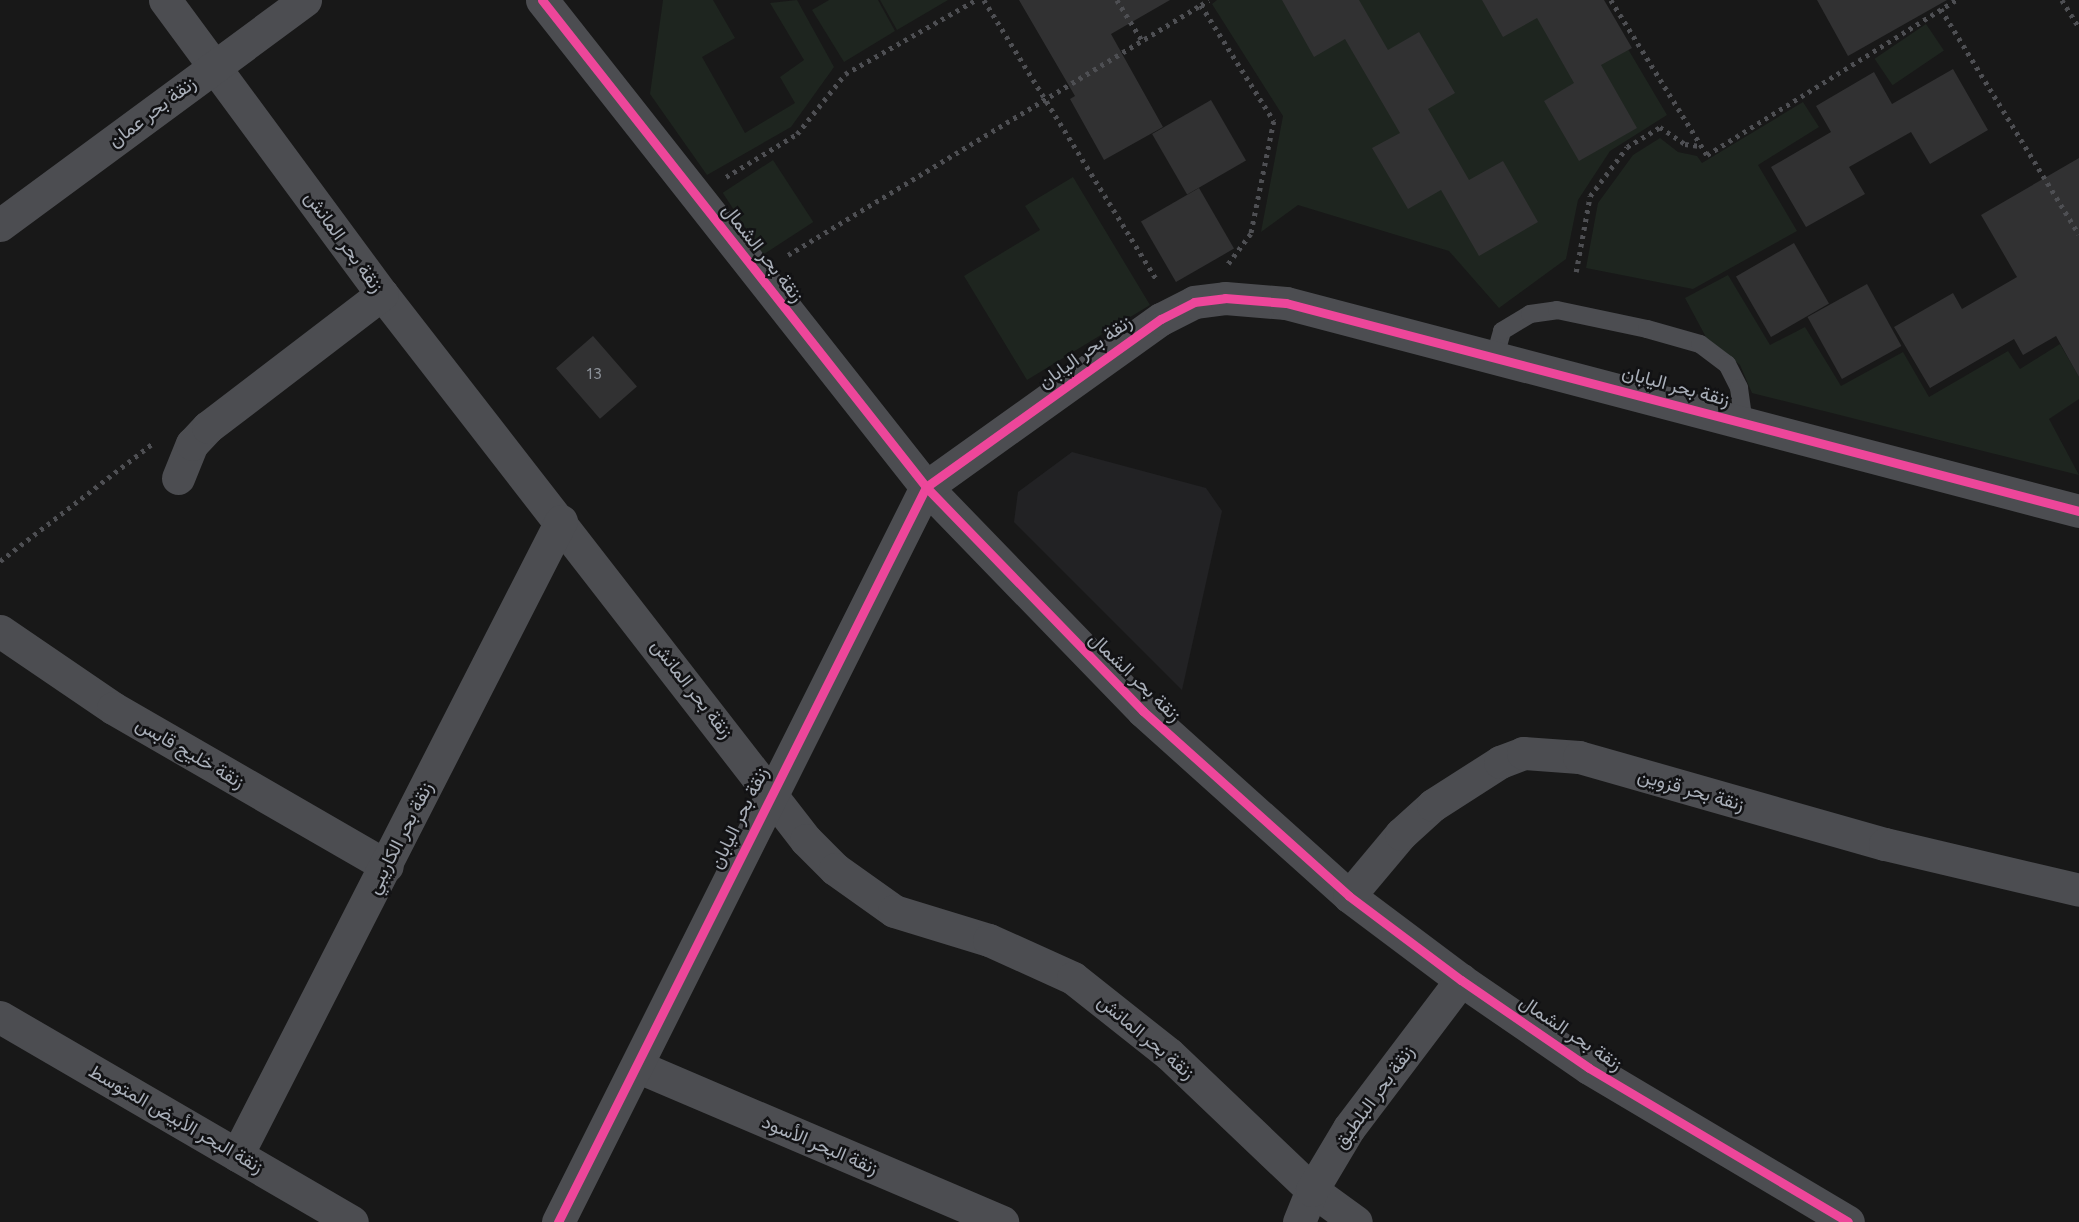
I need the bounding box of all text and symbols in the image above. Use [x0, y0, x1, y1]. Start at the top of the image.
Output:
street label: زنقة بحر عمان [104, 72, 200, 152]
street label: زنقة بحر المانش [300, 187, 388, 297]
street label: زنقة بحر الشمال [717, 199, 809, 307]
street label: زنقة بحر اليابان [1034, 310, 1136, 394]
street label: زنقة بحر اليابان [1620, 361, 1732, 411]
house number: 13 [586, 364, 602, 384]
street label: زنقة بحر الشمال [1084, 627, 1186, 727]
street label: زنقة بحر المانش [646, 635, 738, 743]
street label: زنقة خليج قابس [132, 713, 248, 793]
street label: زنقة بحر اليابان [705, 763, 773, 873]
street label: زنقة بحر قزوين [1635, 764, 1747, 816]
street label: زنقة بحر الكاريبي [362, 778, 438, 898]
street label: زنقة بحر المانش [1093, 990, 1199, 1084]
street label: زنقة بحر الشمال [1515, 990, 1627, 1076]
street label: زنقة بحر البلطيق [1329, 1041, 1419, 1153]
street label: زنقة البحر الأبيض المتوسط [85, 1060, 267, 1178]
street label: زنقة البحر الأسود [759, 1110, 881, 1180]

